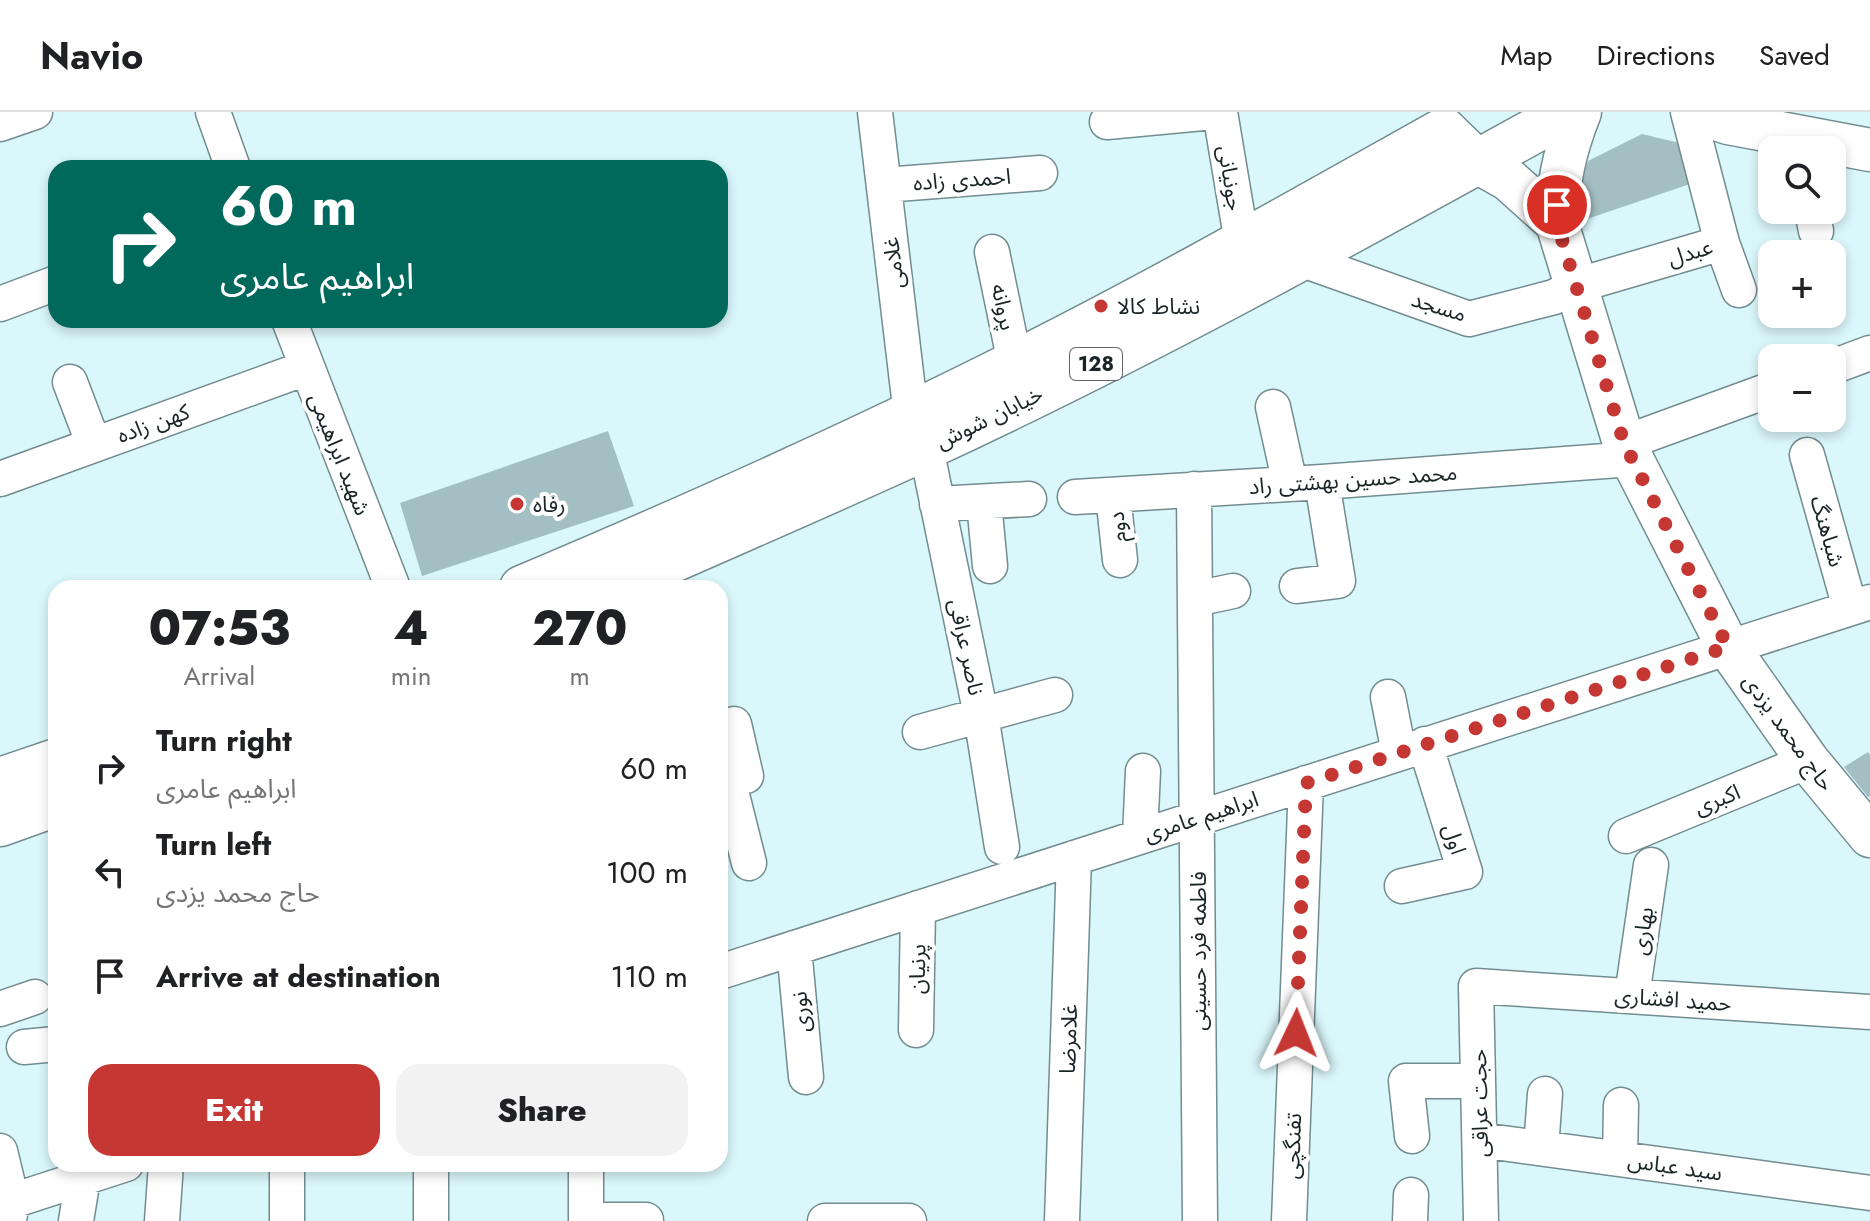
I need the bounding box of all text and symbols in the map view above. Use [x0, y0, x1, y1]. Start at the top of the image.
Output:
text: Navio [40, 28, 143, 83]
text: Map [1500, 35, 1552, 76]
text: Directions [1596, 35, 1715, 76]
text: Saved [1759, 35, 1830, 76]
map controls [1758, 136, 1846, 432]
button: search [1758, 136, 1846, 224]
street label: جونیانی [1210, 143, 1252, 213]
street label: احمدی زاده [912, 160, 1012, 198]
text: 60 m [220, 165, 357, 246]
pin [1523, 171, 1591, 239]
icon: arrive [1535, 183, 1579, 227]
icon: right [88, 192, 192, 296]
street label: عبدل [1664, 230, 1716, 274]
street label: غلامی [874, 235, 912, 291]
button: + [1758, 240, 1846, 328]
text: ابراهیم عامری [220, 250, 414, 302]
street label: پروانه [983, 281, 1025, 333]
street label: مسجد [1408, 283, 1470, 329]
place label: نشاط کالا [1117, 290, 1200, 322]
marker: نشاط کالا [1092, 297, 1110, 315]
button: − [1758, 344, 1846, 432]
road number: 128 [1070, 348, 1122, 380]
street label: خیابان شوش [930, 377, 1048, 457]
street label: شهید ابراهیمی [301, 388, 379, 520]
street label: کهن زاده [112, 395, 195, 451]
street label: محمد حسین بهشتی راد [1248, 456, 1458, 502]
place label: رفاه [533, 488, 566, 520]
street label: شباهنگ [1803, 492, 1853, 570]
marker: رفاه [508, 495, 526, 513]
street label: دوم [1099, 510, 1136, 544]
text: 07:53 [149, 594, 290, 663]
text: 4 [393, 594, 429, 663]
text: 270 [532, 594, 627, 663]
street label: ناصر عراقی [941, 596, 993, 698]
text: Arrival [183, 657, 255, 695]
text: min [391, 657, 431, 695]
text: m [570, 657, 590, 695]
street label: حاج محمد یزدی [1735, 667, 1843, 798]
text: Turn right [156, 719, 292, 762]
icon: right [88, 746, 132, 790]
text: 60 m [620, 747, 688, 790]
text: ابراهیم عامری [156, 770, 296, 808]
street label: اکبری [1689, 775, 1745, 823]
street label: ابراهیم عامری [1140, 782, 1263, 851]
street label: اول [1435, 820, 1475, 858]
text: Turn left [156, 823, 271, 866]
icon: left [88, 850, 132, 894]
text: 100 m [606, 851, 688, 894]
street label: فاطمه فرد حسینی [1182, 871, 1214, 1031]
text: حاج محمد یزدی [156, 874, 320, 912]
street label: بهاری [1623, 905, 1661, 957]
street label: پرنیان [901, 944, 933, 994]
icon: arrive [88, 954, 132, 998]
text: Arrive at destination [156, 955, 441, 998]
text: 110 m [611, 955, 688, 998]
street label: حمید افشاری [1613, 979, 1733, 1019]
street label: نوری [782, 990, 818, 1034]
position arrow [1254, 991, 1338, 1075]
street label: غلامرضا [1051, 1003, 1085, 1075]
street label: حجت عراقی [1462, 1049, 1496, 1157]
button: Exit [88, 1064, 380, 1156]
button: Share [396, 1064, 688, 1156]
street label: تفنگچی [1275, 1112, 1309, 1180]
street label: سید عباس [1626, 1144, 1724, 1188]

